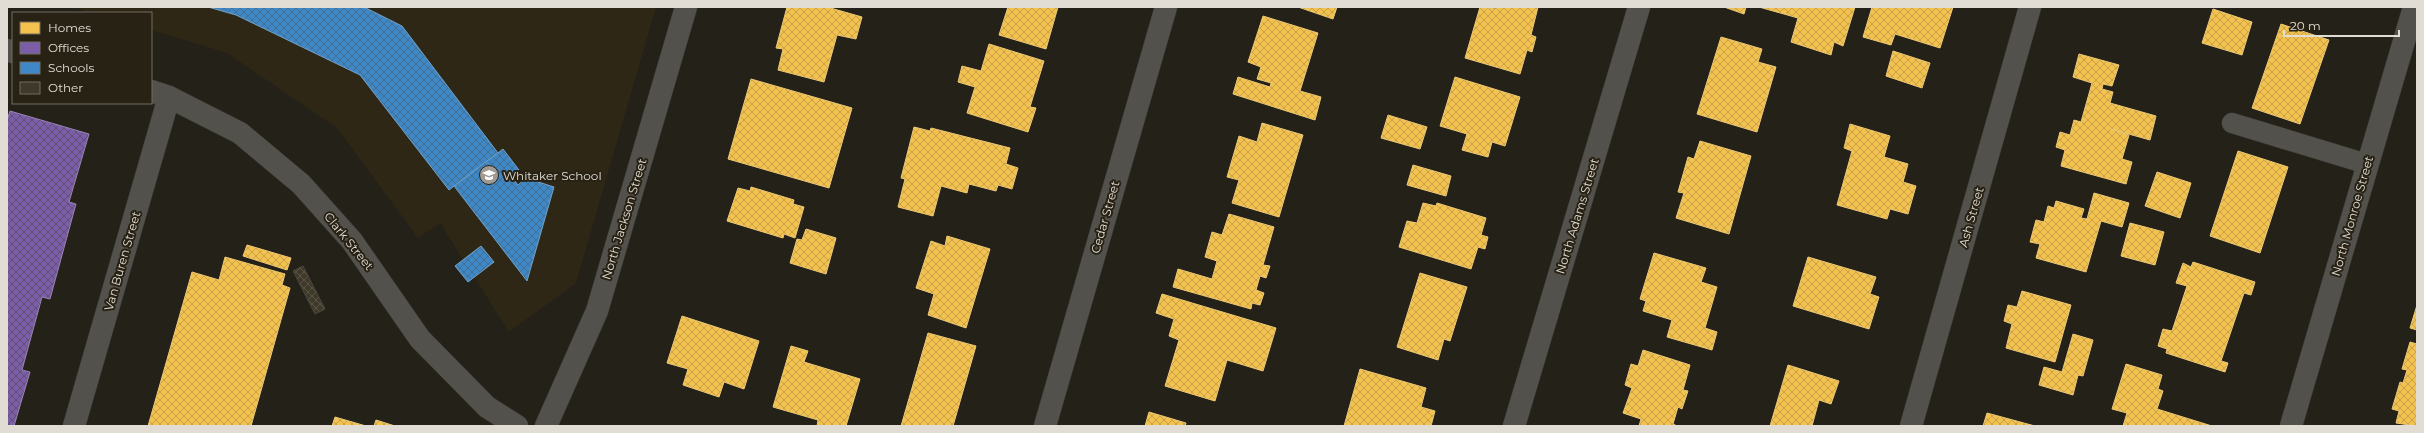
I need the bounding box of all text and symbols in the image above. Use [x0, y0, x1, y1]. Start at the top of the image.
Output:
legend [12, 12, 152, 104]
scale bar [2284, 12, 2399, 38]
text: 20 m [2290, 18, 2321, 33]
text: Homes [48, 20, 91, 35]
text: Offices [48, 40, 89, 55]
text: Schools [48, 60, 94, 75]
text: Other [48, 80, 83, 95]
street label: North Monroe Street [2328, 154, 2376, 278]
street label: North Jackson Street [598, 156, 650, 281]
street label: North Adams Street [1552, 156, 1602, 276]
school or university icon: Whitaker School [478, 164, 500, 186]
place label: Whitaker School [503, 168, 602, 183]
street label: Cedar Street [1087, 179, 1123, 255]
street label: Ash Street [1955, 185, 1987, 249]
street label: Van Buren Street [101, 209, 143, 312]
street label: Clark Street [321, 209, 377, 273]

